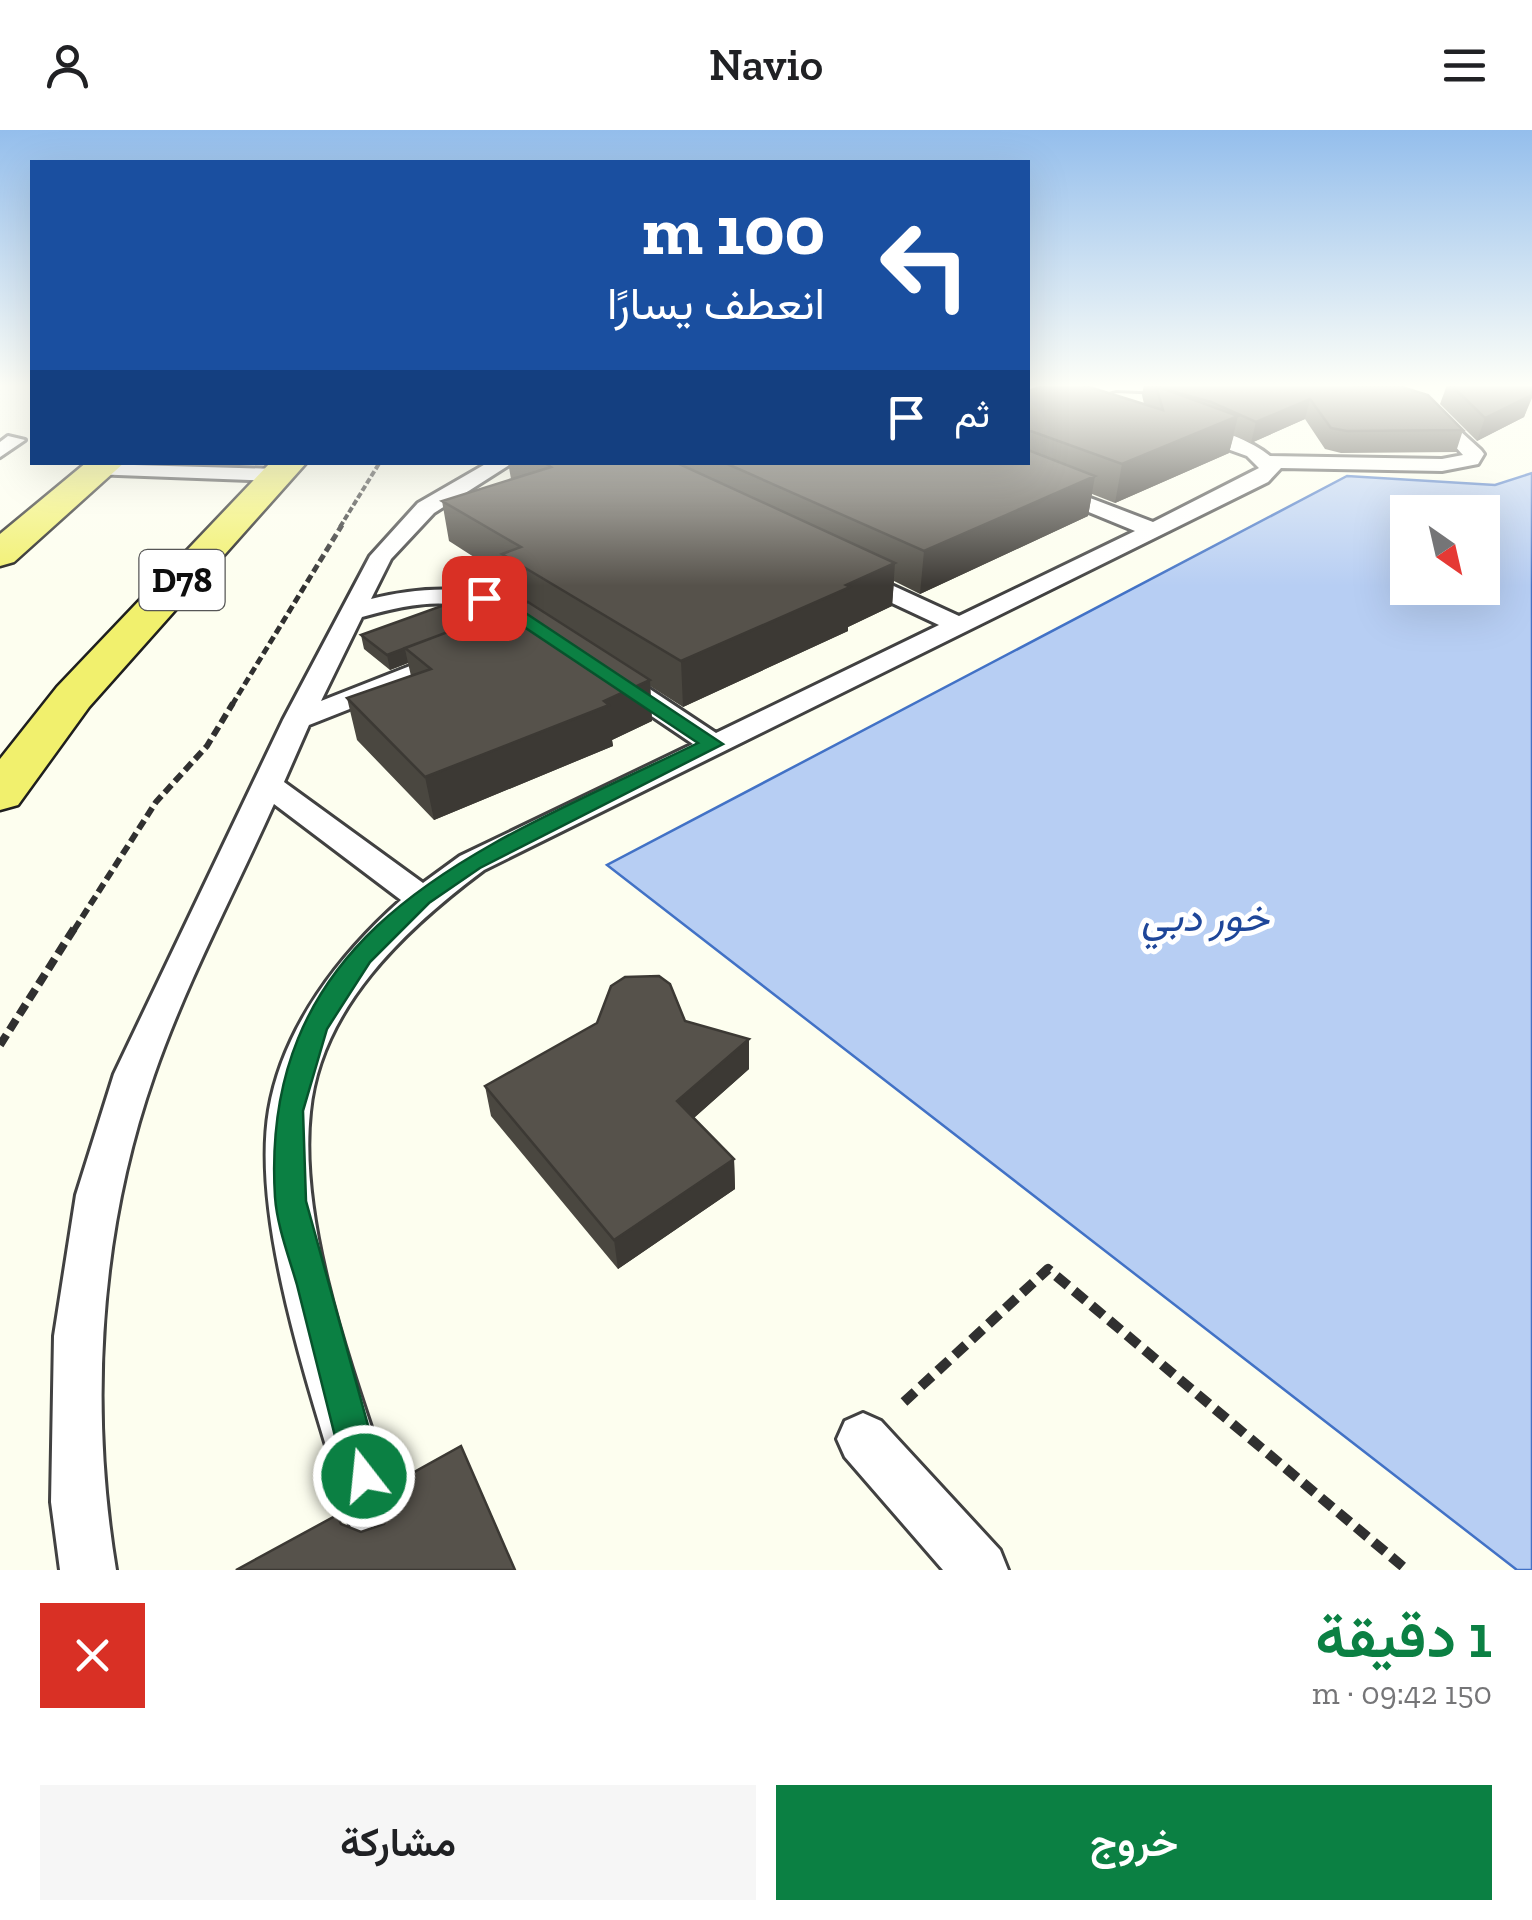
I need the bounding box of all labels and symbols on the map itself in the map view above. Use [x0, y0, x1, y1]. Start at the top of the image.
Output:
north arrow [1390, 495, 1500, 605]
road number: D78 [140, 550, 224, 610]
pin [442, 556, 527, 641]
water label: خور دبي [1141, 893, 1270, 950]
position arrow [312, 1424, 416, 1528]

